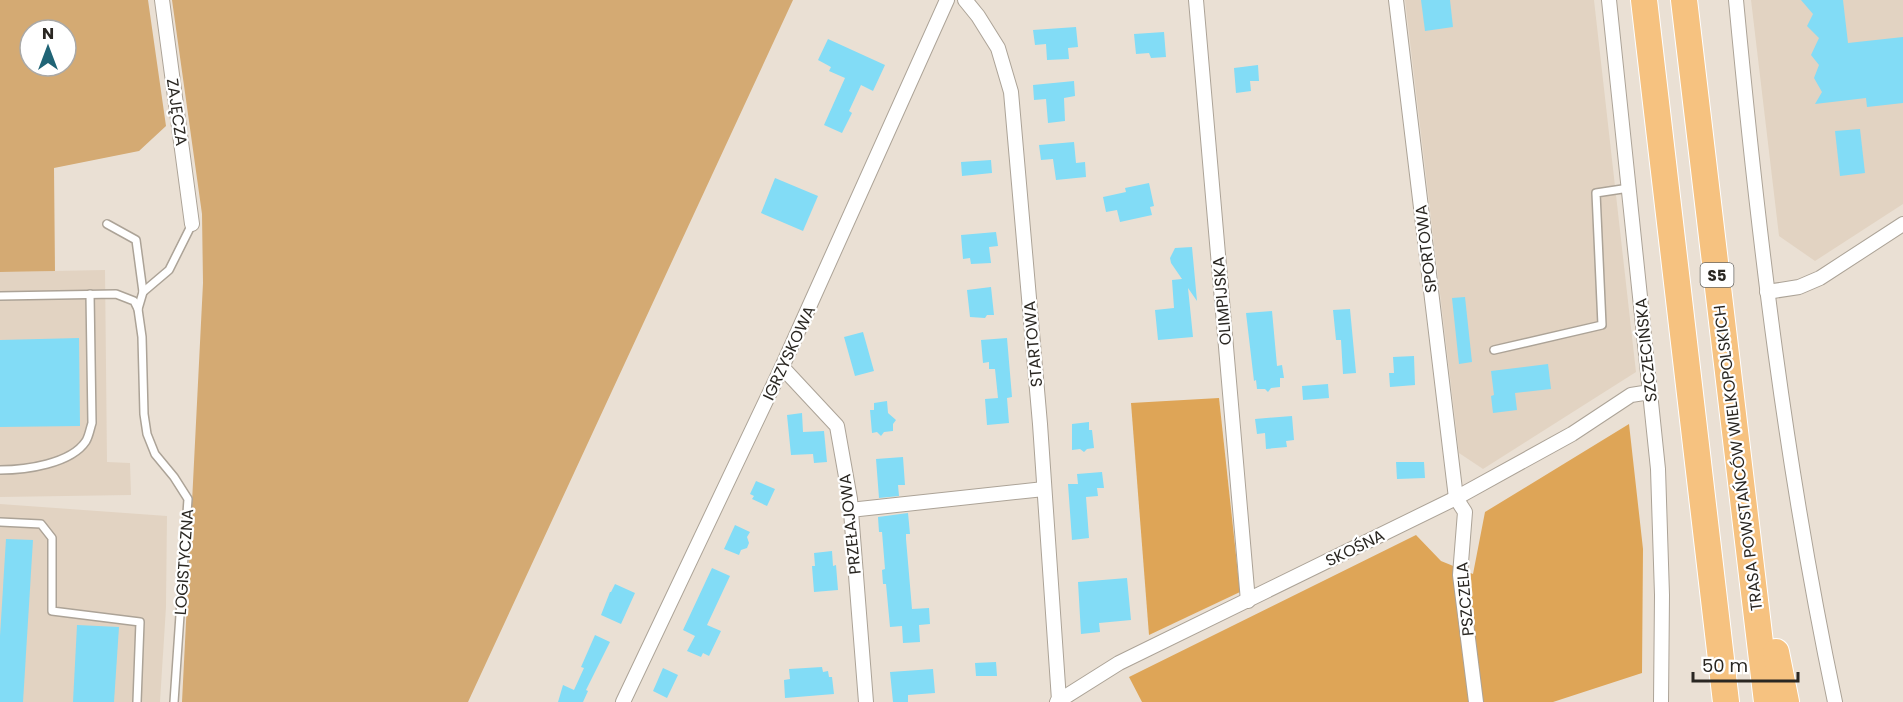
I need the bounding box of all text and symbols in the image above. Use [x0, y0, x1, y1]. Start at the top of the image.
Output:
north arrow [18, 18, 78, 78]
text: N [42, 22, 54, 45]
street label: ZAJĘCZA [161, 77, 193, 147]
street label: SPORTOWA [1409, 203, 1443, 294]
street label: OLIMPIJSKA [1207, 256, 1237, 346]
road number: S5 [1700, 263, 1734, 287]
street label: SZCZECIŃSKA [1629, 297, 1663, 403]
street label: STARTOWA [1018, 300, 1048, 388]
street label: IGRZYSKOWA [757, 302, 821, 404]
street label: TRASA POWSTAŃCÓW WIELKOPOLSKICH [1708, 304, 1768, 612]
street label: PRZEŁAJOWA [833, 472, 867, 575]
street label: LOGISTYCZNA [169, 508, 199, 616]
street label: SKOŚNA [1322, 524, 1389, 572]
street label: PSZCZELA [1450, 561, 1480, 637]
scale bar [1693, 645, 1798, 683]
text: 50 m [1702, 653, 1748, 678]

